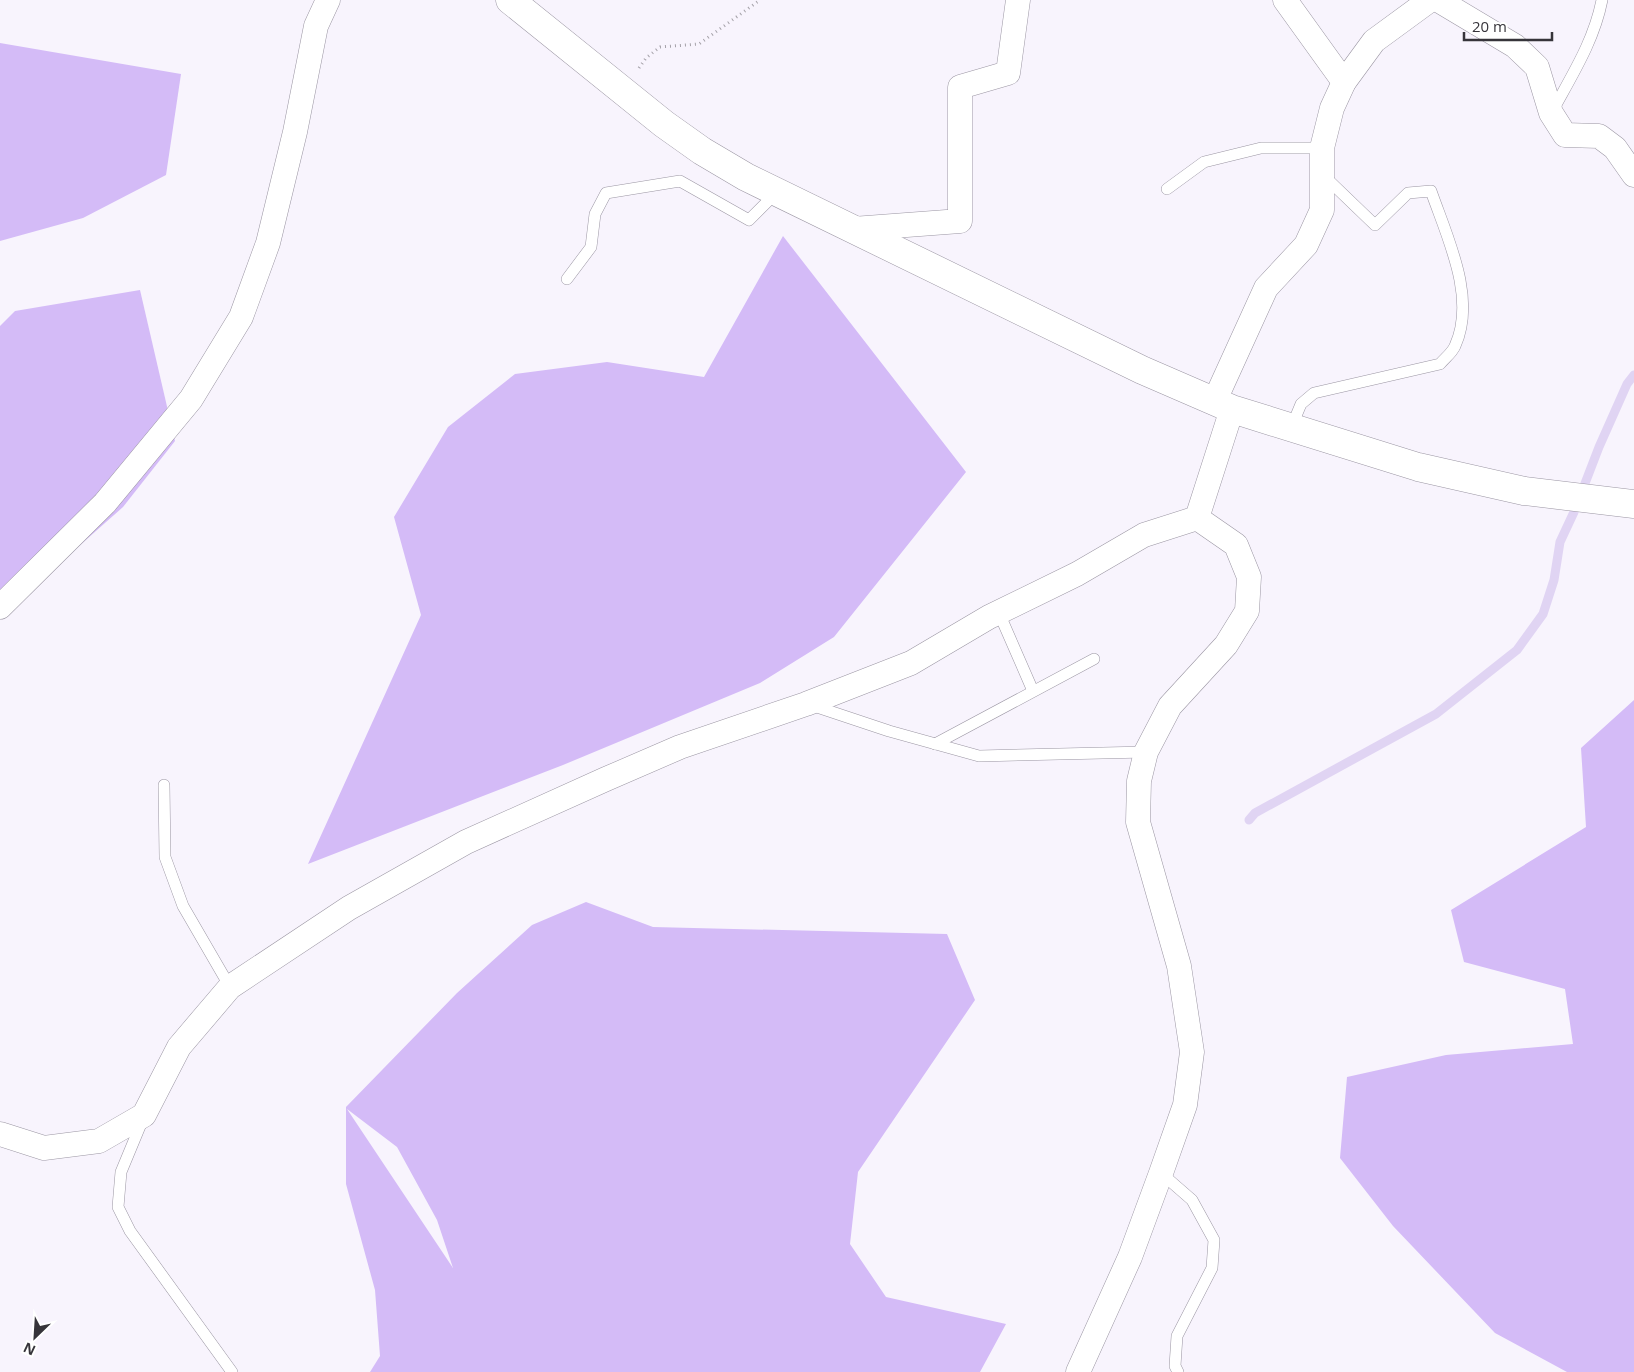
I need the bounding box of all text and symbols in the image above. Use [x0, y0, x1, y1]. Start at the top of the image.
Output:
scale bar [1464, 10, 1552, 42]
text: 20 m [1472, 16, 1507, 36]
north arrow [10, 1312, 60, 1362]
text: N [20, 1338, 38, 1360]

